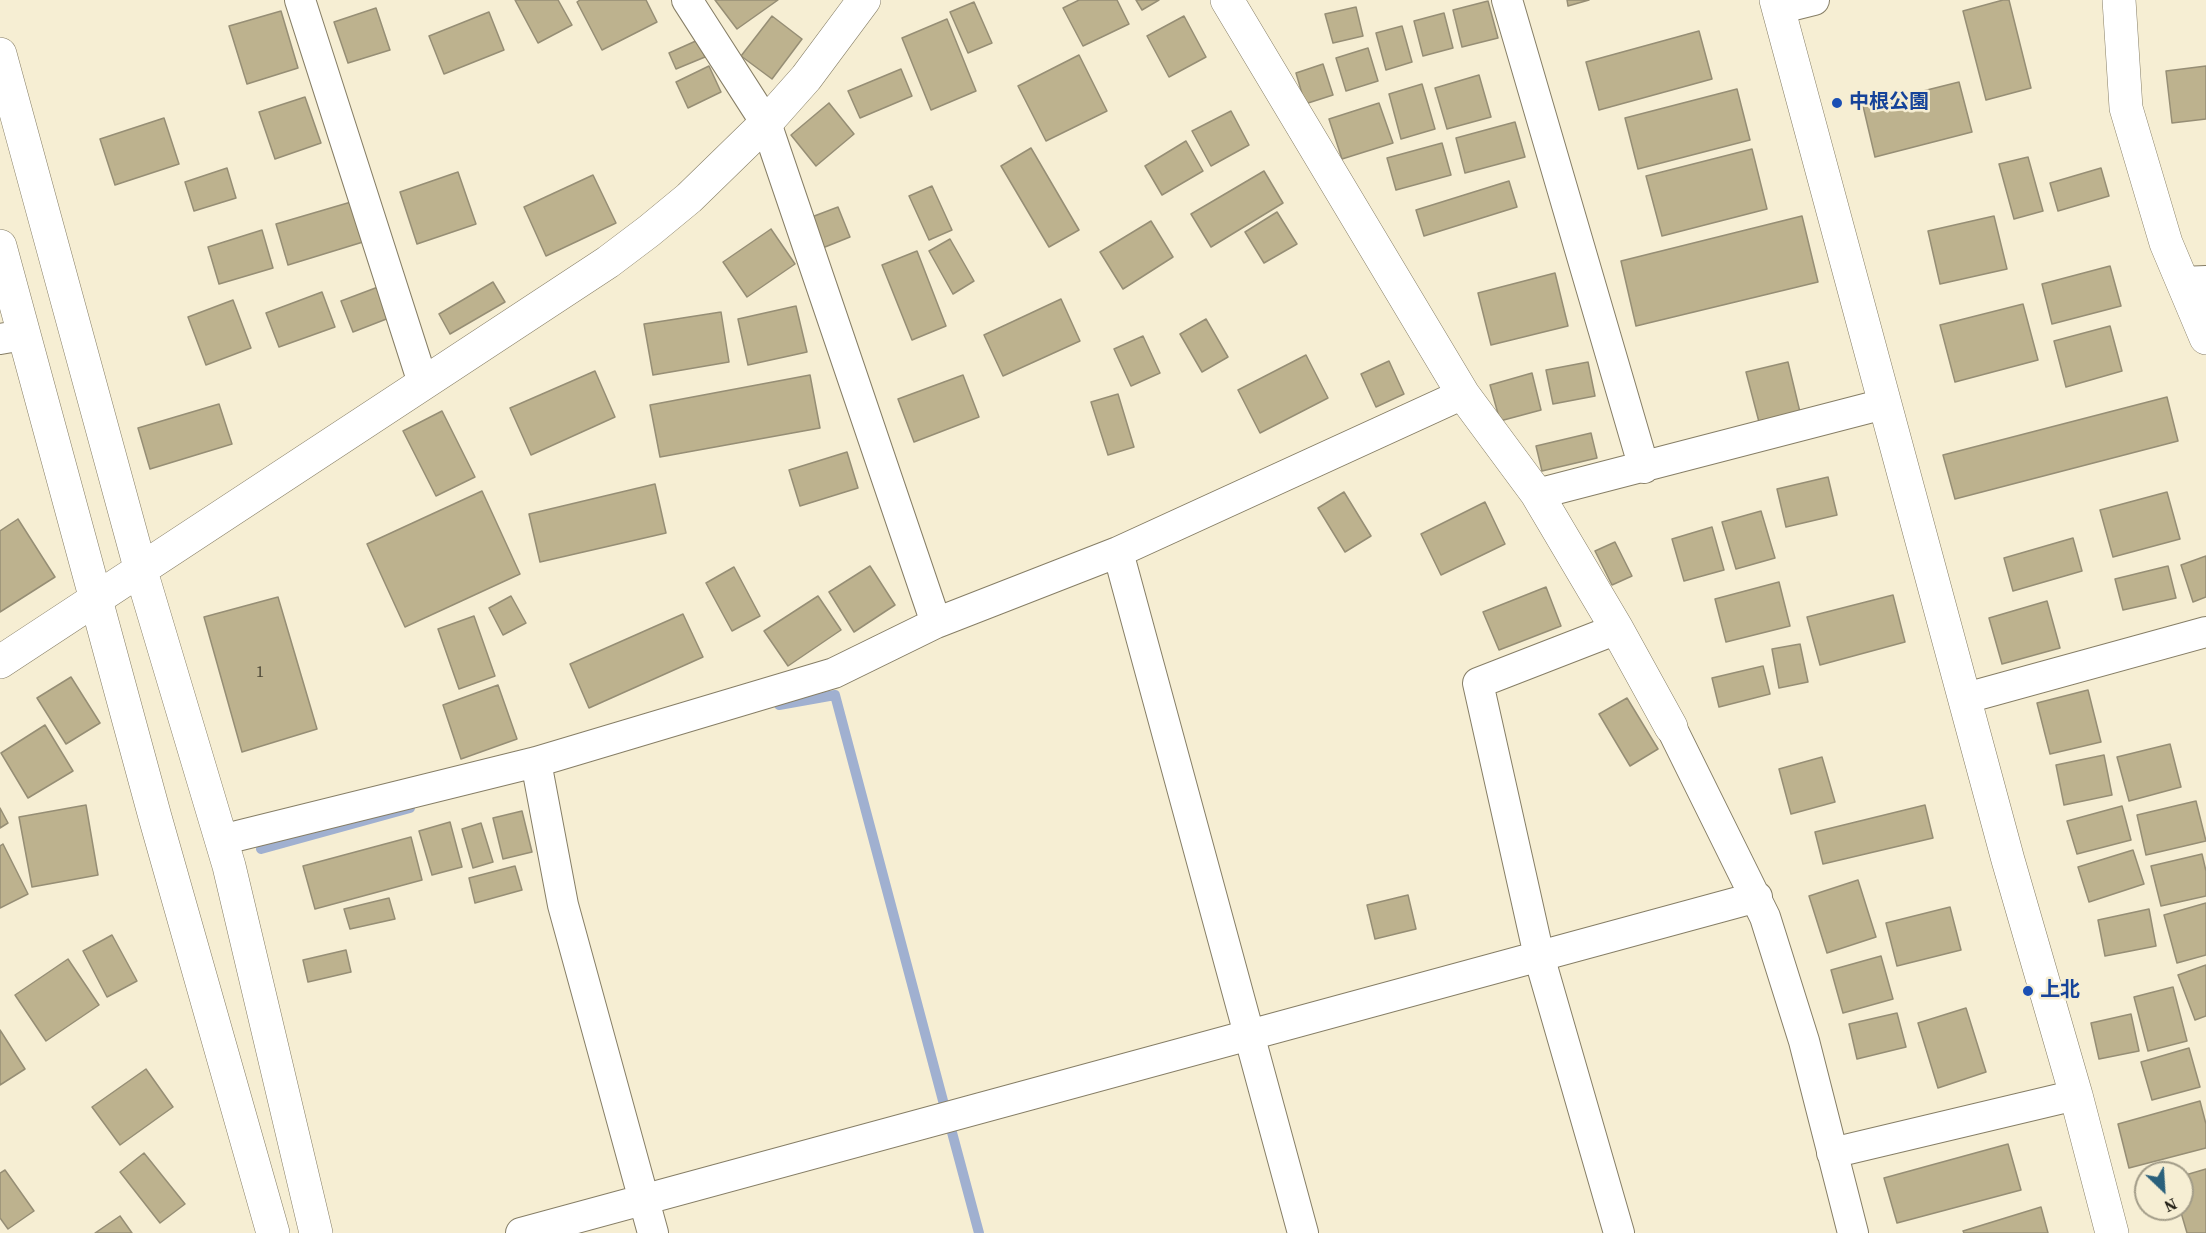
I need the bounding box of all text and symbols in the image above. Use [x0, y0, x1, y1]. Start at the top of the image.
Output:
place label: 中根公園 [1849, 91, 1929, 115]
marker: 中根公園 [1830, 96, 1844, 110]
house number: 1 [256, 663, 264, 683]
place label: 上北 [2040, 979, 2080, 1003]
marker: 上北 [2021, 984, 2035, 998]
north arrow [2134, 1161, 2194, 1221]
text: N [2161, 1193, 2181, 1218]

